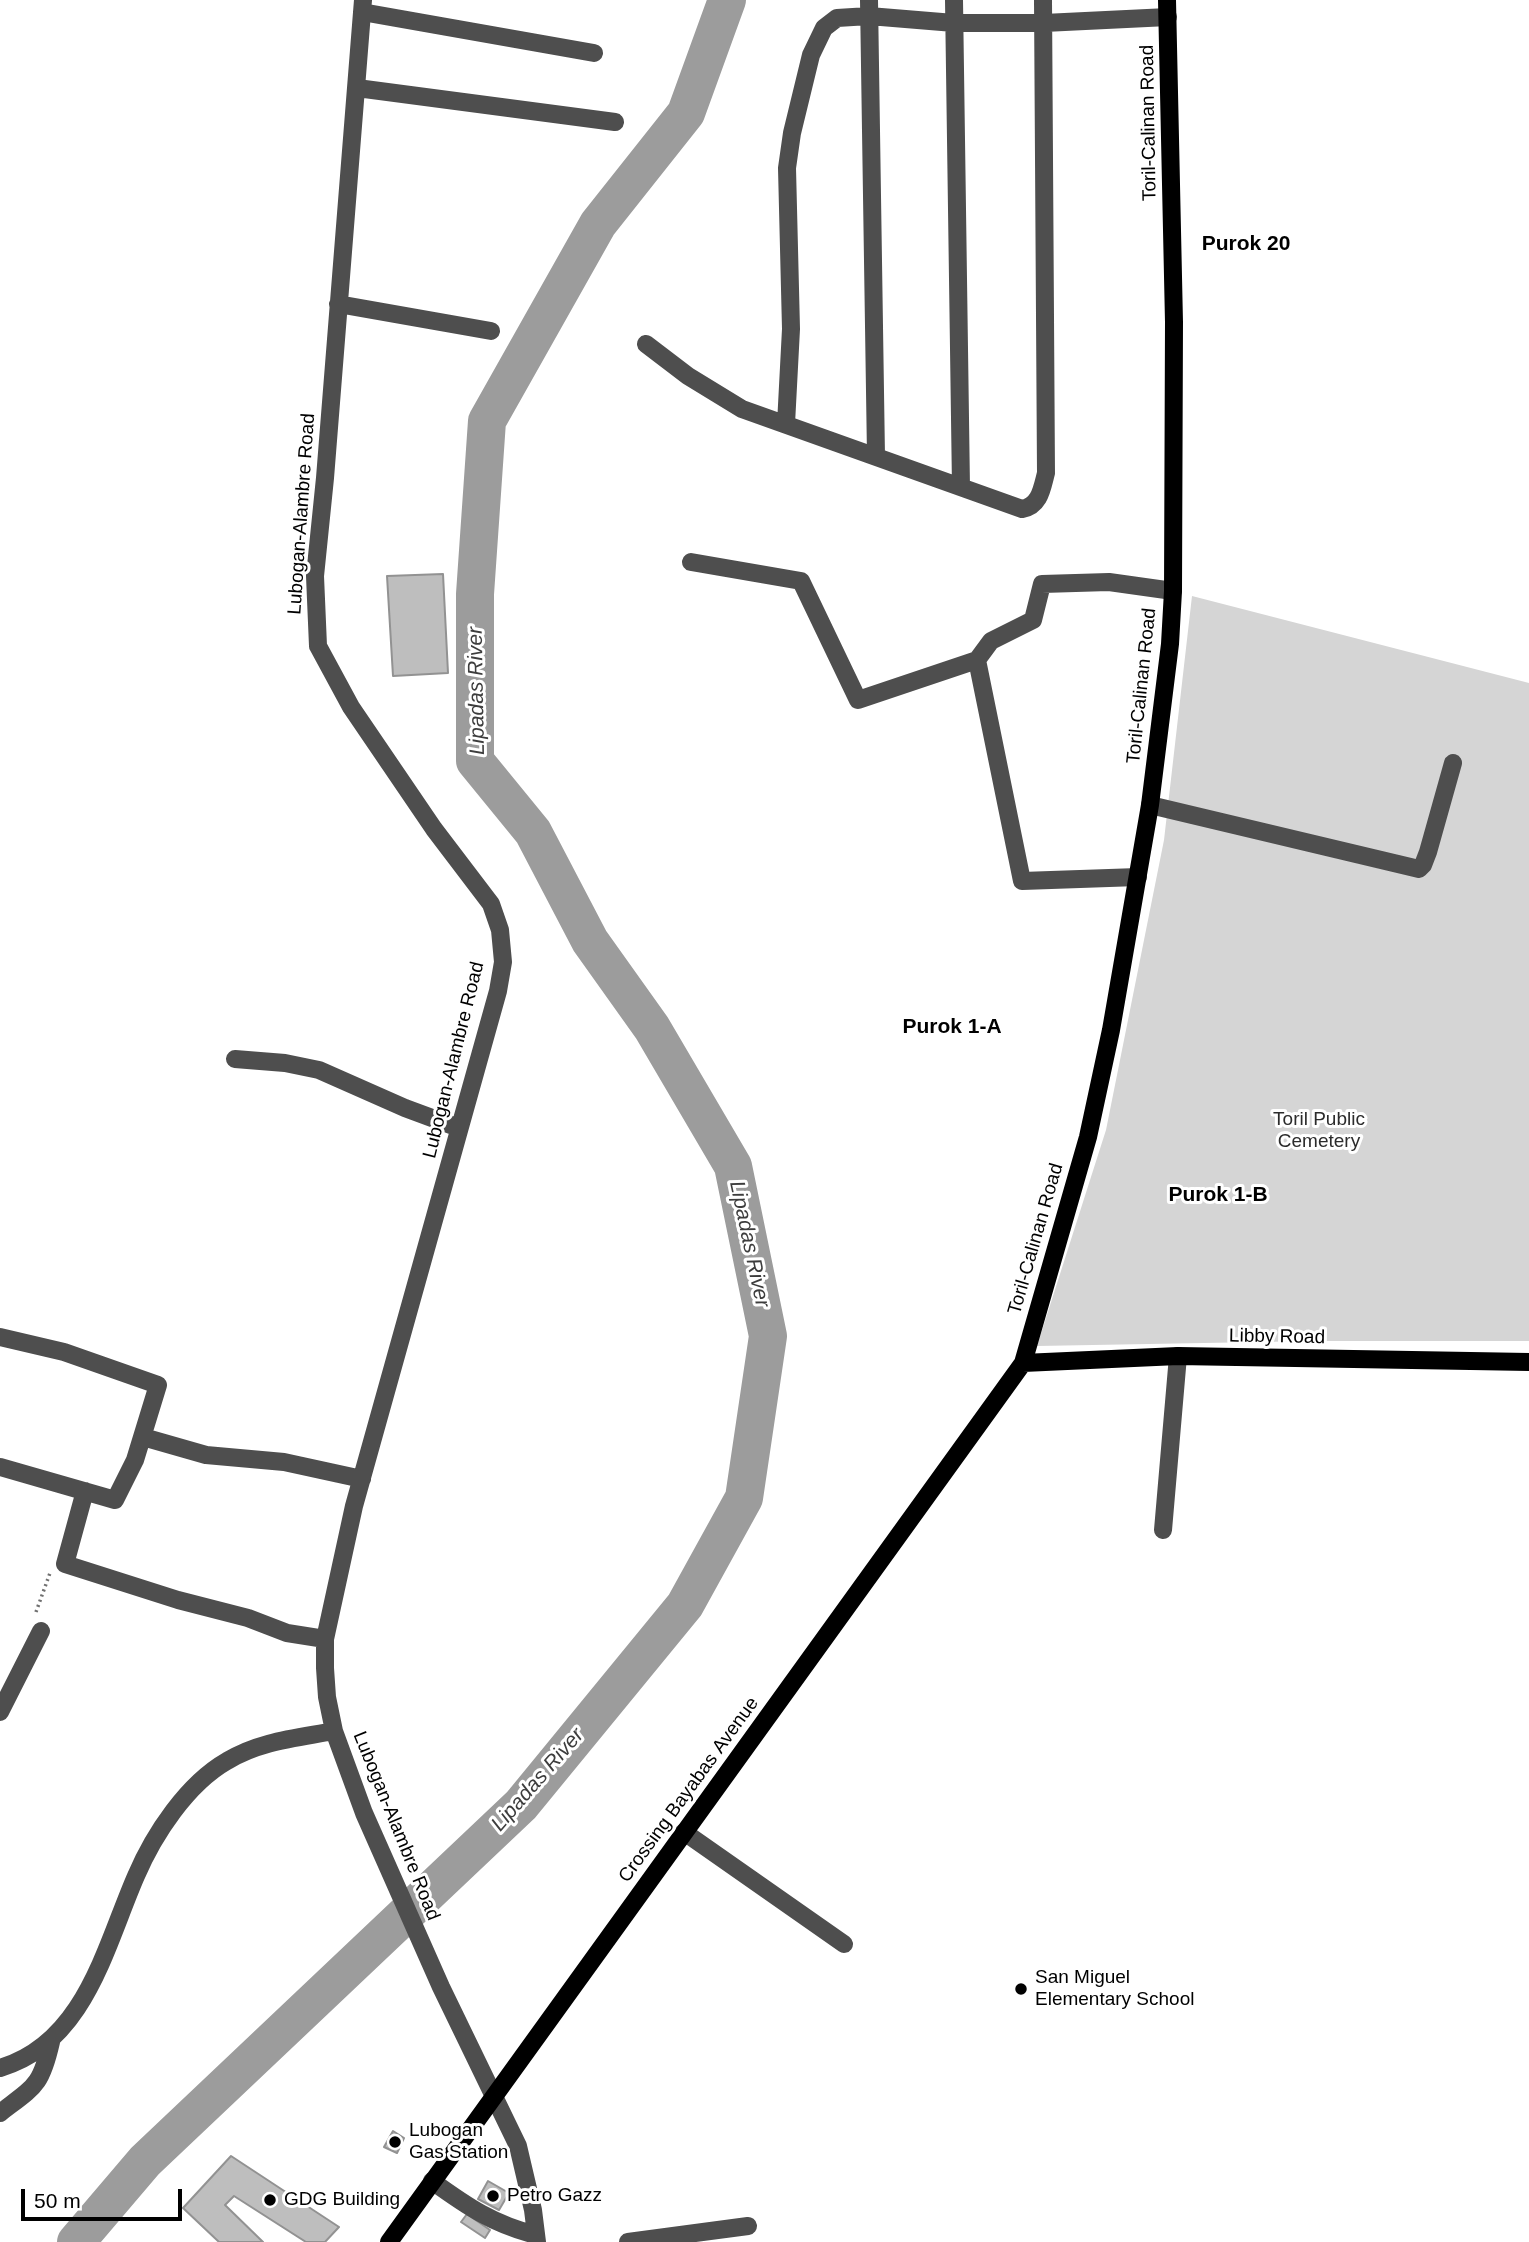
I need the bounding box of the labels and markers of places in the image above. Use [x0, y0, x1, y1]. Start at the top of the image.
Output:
place label: San Miguel Elementary School [1035, 1967, 1194, 2011]
marker: San Miguel Elementary School [1013, 1981, 1029, 1997]
place label: Lubogan Gas Station [409, 2120, 508, 2164]
marker: Lubogan Gas Station [387, 2134, 403, 2150]
place label: Petro Gazz [507, 2185, 602, 2207]
marker: Petro Gazz [485, 2188, 501, 2204]
place label: GDG Building [284, 2189, 400, 2211]
marker: GDG Building [262, 2192, 278, 2208]

